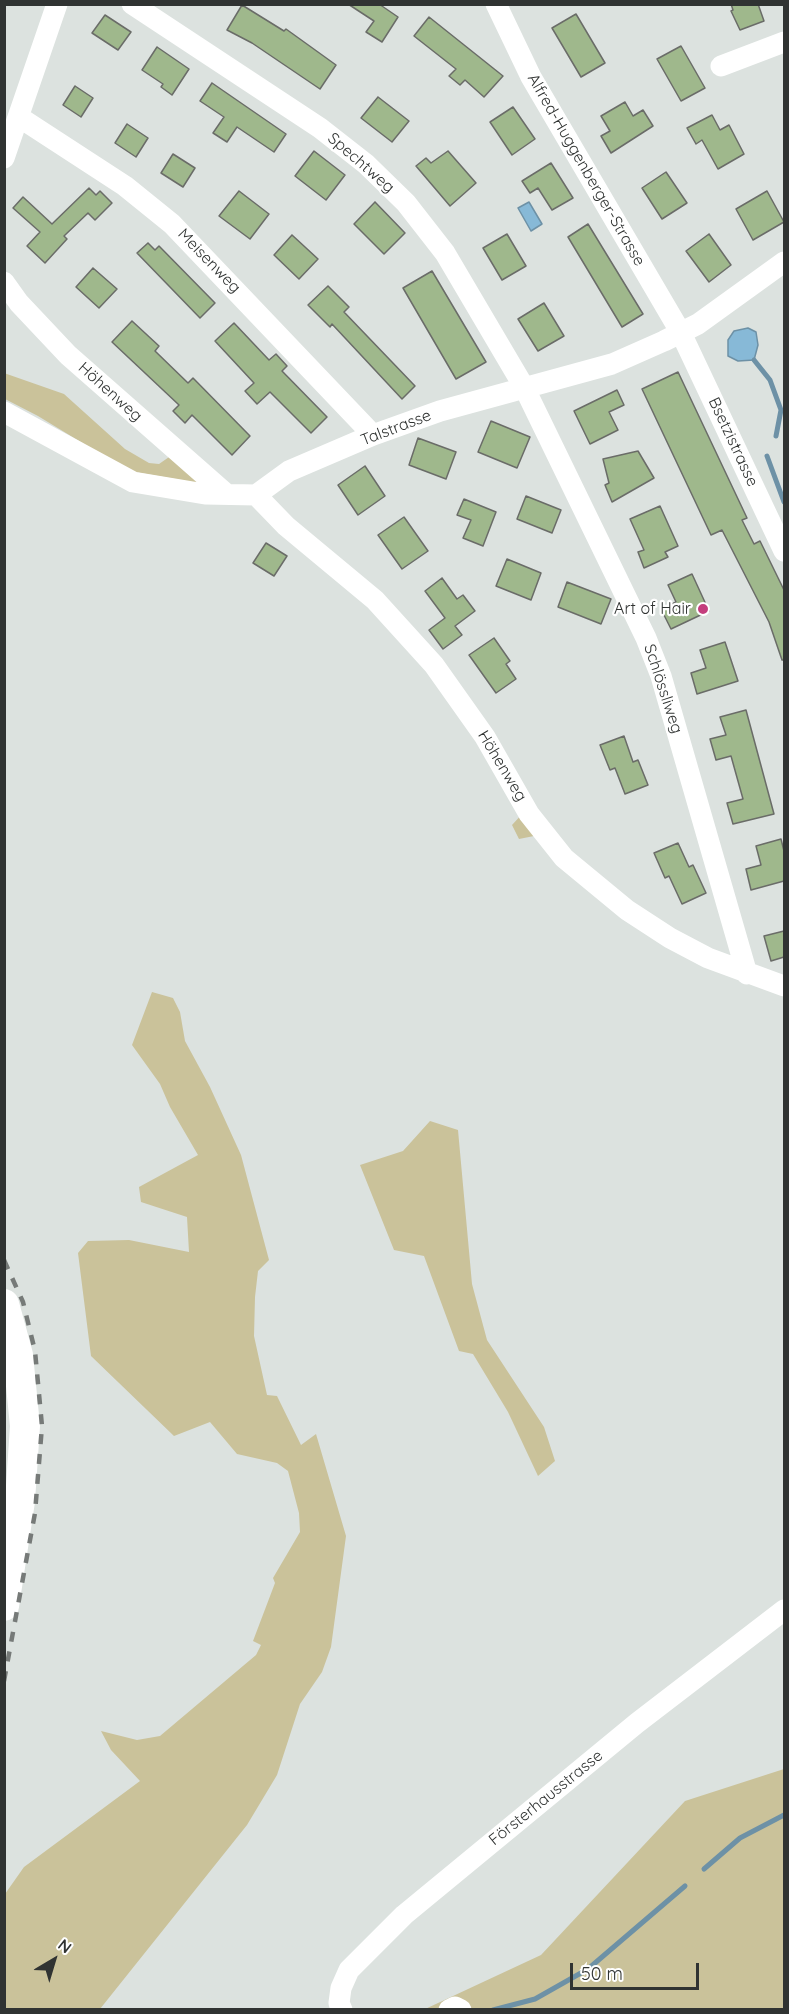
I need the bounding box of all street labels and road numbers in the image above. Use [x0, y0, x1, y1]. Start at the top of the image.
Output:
street label: Alfred-Huggenberger-Strasse [523, 70, 649, 270]
street label: Spechtweg [324, 129, 398, 197]
street label: Meisenweg [173, 225, 245, 297]
street label: Höhenweg [74, 358, 146, 426]
street label: Bsetzistrasse [704, 394, 762, 490]
street label: Talstrasse [358, 406, 434, 450]
street label: Schlössliweg [640, 642, 686, 736]
street label: Höhenweg [473, 727, 531, 805]
street label: Försterhausstrasse [485, 1746, 607, 1850]

